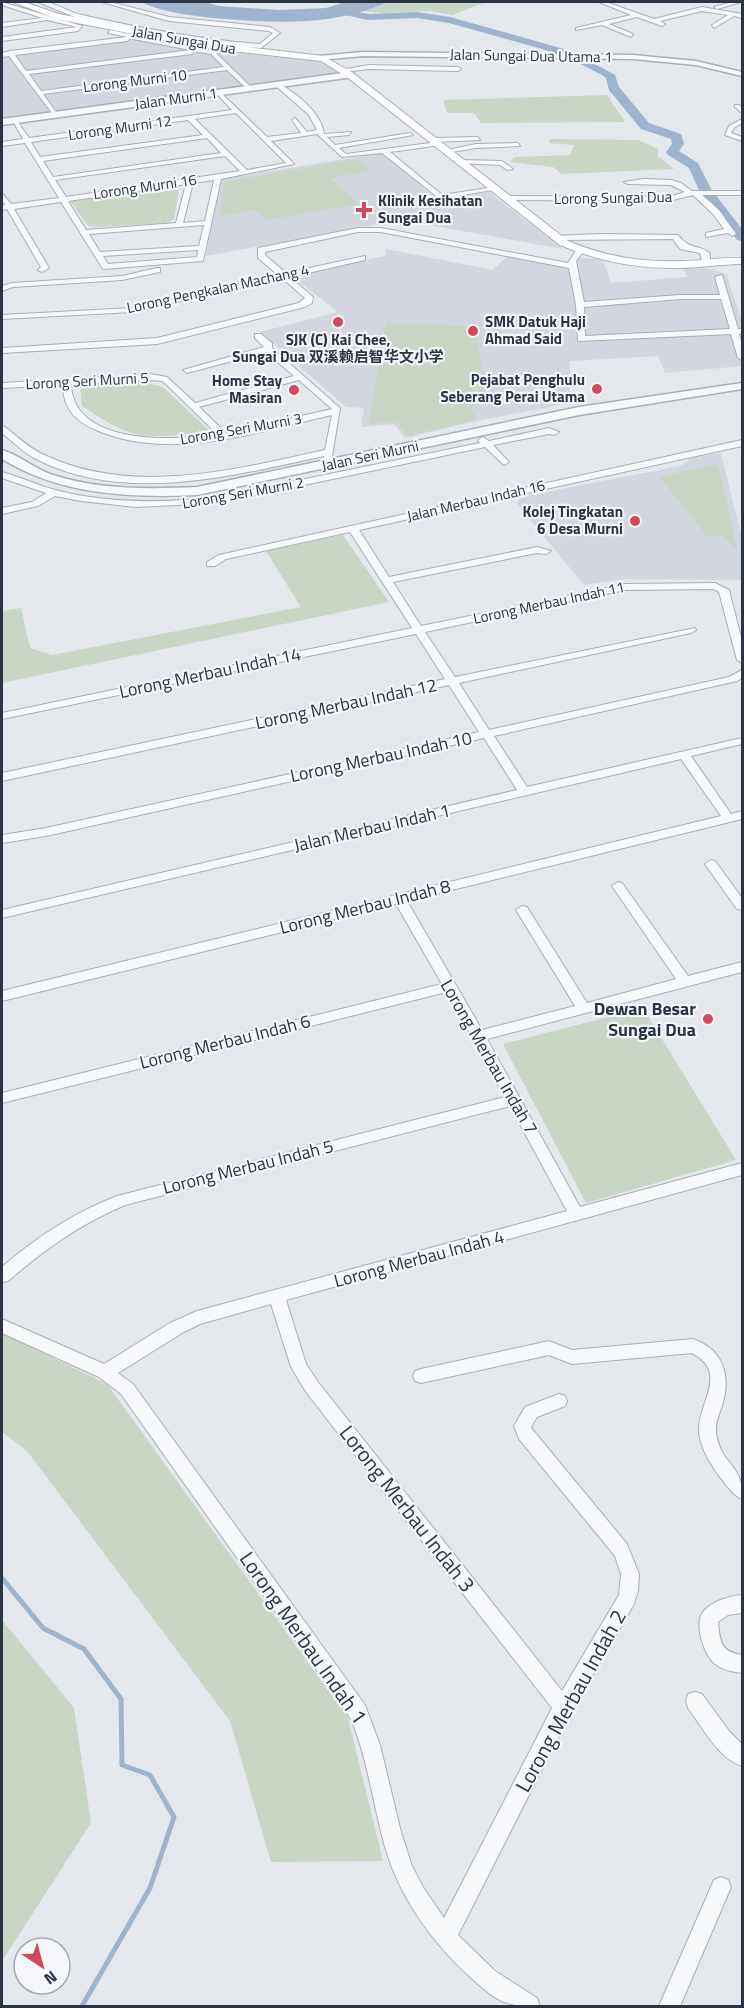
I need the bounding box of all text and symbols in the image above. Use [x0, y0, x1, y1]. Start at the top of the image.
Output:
street label: Jalan Sungai Dua [130, 19, 238, 60]
street label: Jalan Sungai Dua Utama 1 [449, 43, 613, 68]
street label: Lorong Murni 10 [82, 63, 188, 98]
street label: Jalan Murni 1 [133, 81, 219, 116]
street label: Lorong Murni 12 [67, 109, 173, 146]
street label: Lorong Murni 16 [92, 168, 198, 205]
street label: Lorong Sungai Dua [554, 185, 673, 210]
place label: Klinik Kesihatan Sungai Dua [378, 189, 483, 229]
marker: Klinik Kesihatan Sungai Dua [355, 201, 373, 219]
street label: Lorong Pengkalan Machang 4 [125, 258, 311, 319]
place label: SMK Datuk Haji Ahmad Said [485, 310, 586, 350]
marker: SJK (C) Kai Chee, Sungai Dua 双溪赖启智华文小学 [331, 315, 345, 329]
marker: SMK Datuk Haji Ahmad Said [466, 324, 480, 338]
place label: SJK (C) Kai Chee, Sungai Dua 双溪赖启智华文小学 [232, 328, 444, 368]
street label: Lorong Seri Murni 5 [25, 366, 149, 395]
place label: Pejabat Penghulu Seberang Perai Utama [440, 368, 585, 408]
place label: Home Stay Masiran [212, 369, 282, 409]
marker: Pejabat Penghulu Seberang Perai Utama [590, 382, 604, 396]
marker: Home Stay Masiran [287, 383, 301, 397]
street label: Lorong Seri Murni 3 [178, 406, 304, 451]
street label: Jalan Seri Murni [319, 434, 421, 477]
street label: Lorong Seri Murni 2 [180, 470, 306, 515]
street label: Jalan Merbau Indah 16 [404, 473, 547, 528]
place label: Kolej Tingkatan 6 Desa Murni [523, 500, 623, 540]
marker: Kolej Tingkatan 6 Desa Murni [628, 514, 642, 528]
street label: Lorong Merbau Indah 11 [471, 575, 627, 630]
street label: Lorong Merbau Indah 14 [116, 640, 303, 705]
street label: Lorong Merbau Indah 12 [252, 671, 439, 736]
street label: Lorong Merbau Indah 10 [287, 724, 474, 789]
street label: Jalan Merbau Indah 1 [291, 796, 453, 859]
street label: Lorong Merbau Indah 8 [277, 872, 453, 941]
street label: Lorong Merbau Indah 7 [434, 974, 545, 1139]
place label: Dewan Besar Sungai Dua [594, 995, 696, 1043]
street label: Lorong Merbau Indah 6 [137, 1007, 313, 1076]
marker: Dewan Besar Sungai Dua [701, 1012, 715, 1026]
street label: Lorong Merbau Indah 5 [160, 1132, 336, 1201]
street label: Lorong Merbau Indah 4 [331, 1223, 507, 1294]
street label: Lorong Merbau Indah 3 [332, 1418, 483, 1599]
street label: Lorong Merbau Indah 1 [232, 1545, 376, 1730]
street label: Lorong Merbau Indah 2 [507, 1603, 634, 1798]
north arrow [12, 1936, 72, 1996]
text: N [39, 1965, 62, 1991]

